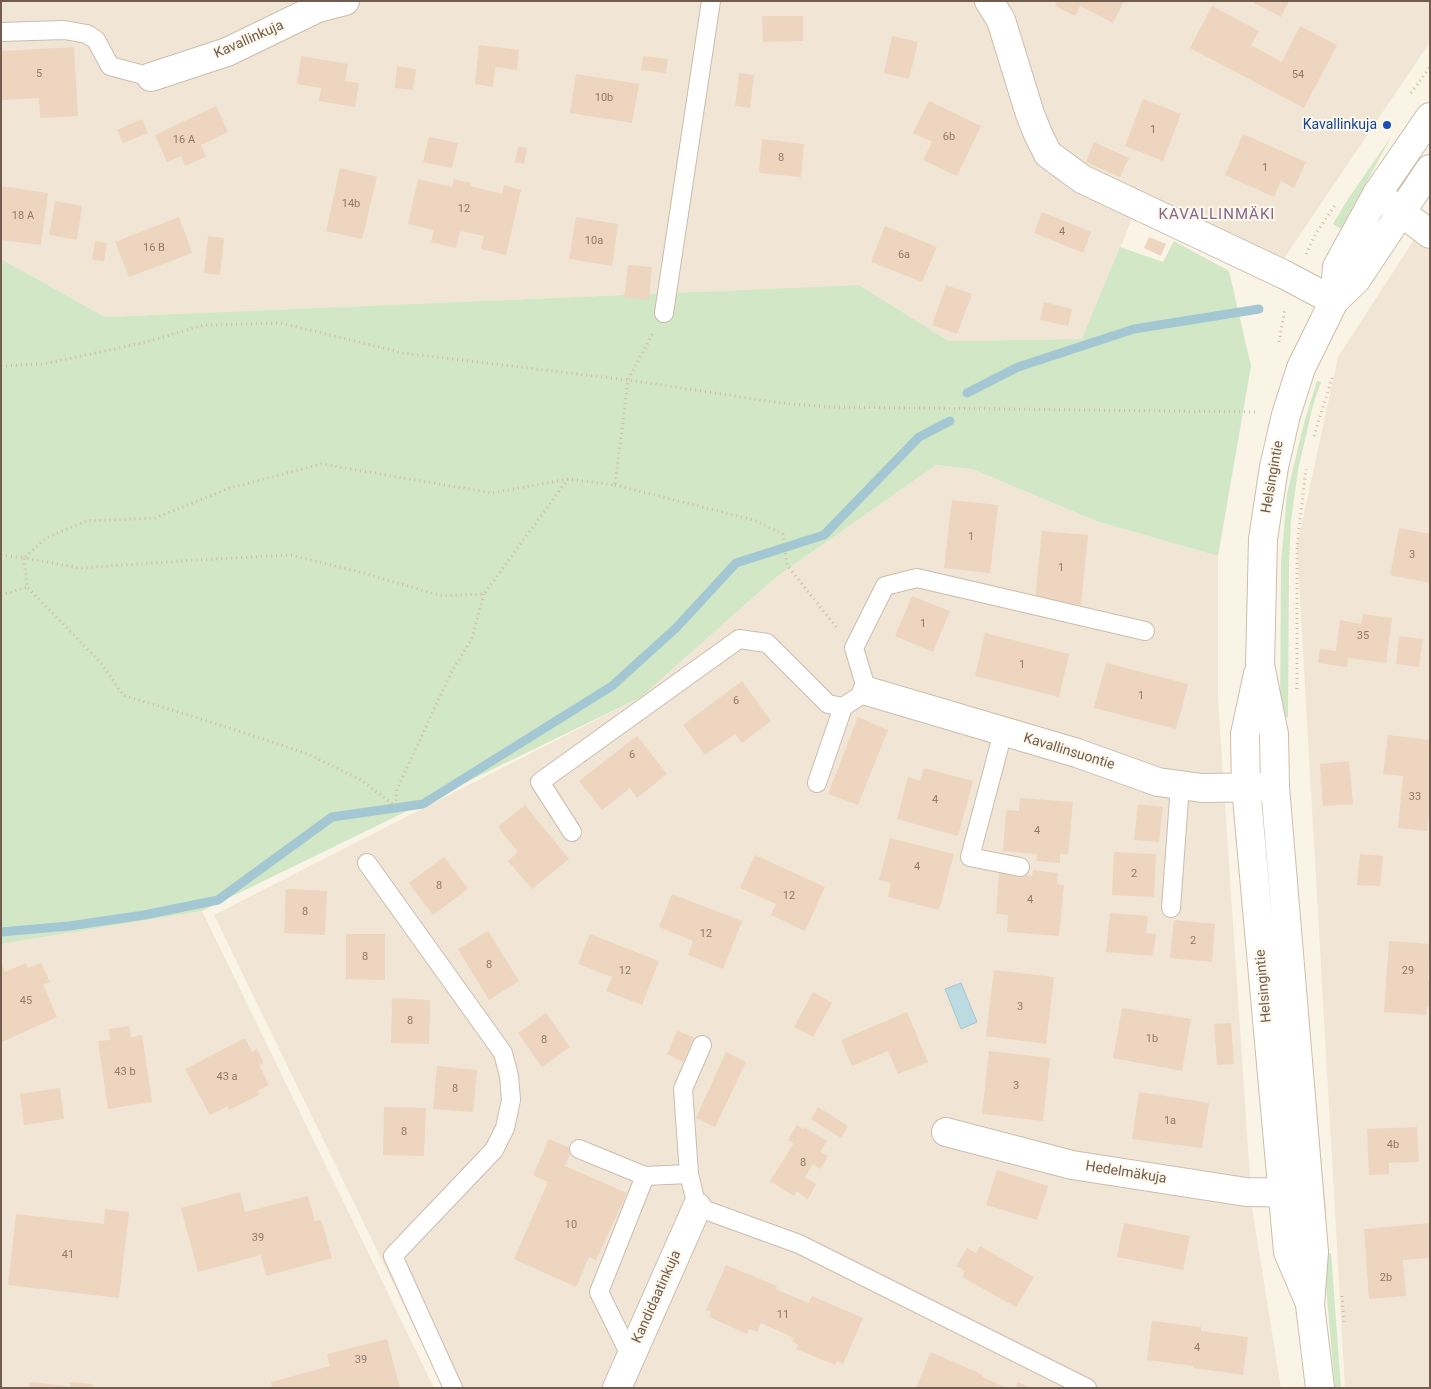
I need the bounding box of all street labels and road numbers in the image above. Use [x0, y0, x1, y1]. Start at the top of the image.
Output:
street label: Kavallinkuja [212, 17, 286, 63]
street label: Helsingintie [1258, 439, 1288, 515]
street label: Kavallinsuontie [1021, 730, 1117, 774]
street label: Helsingintie [1252, 949, 1276, 1023]
street label: Hedelmäkuja [1084, 1158, 1168, 1188]
street label: Kandidaatinkuja [629, 1248, 685, 1346]

